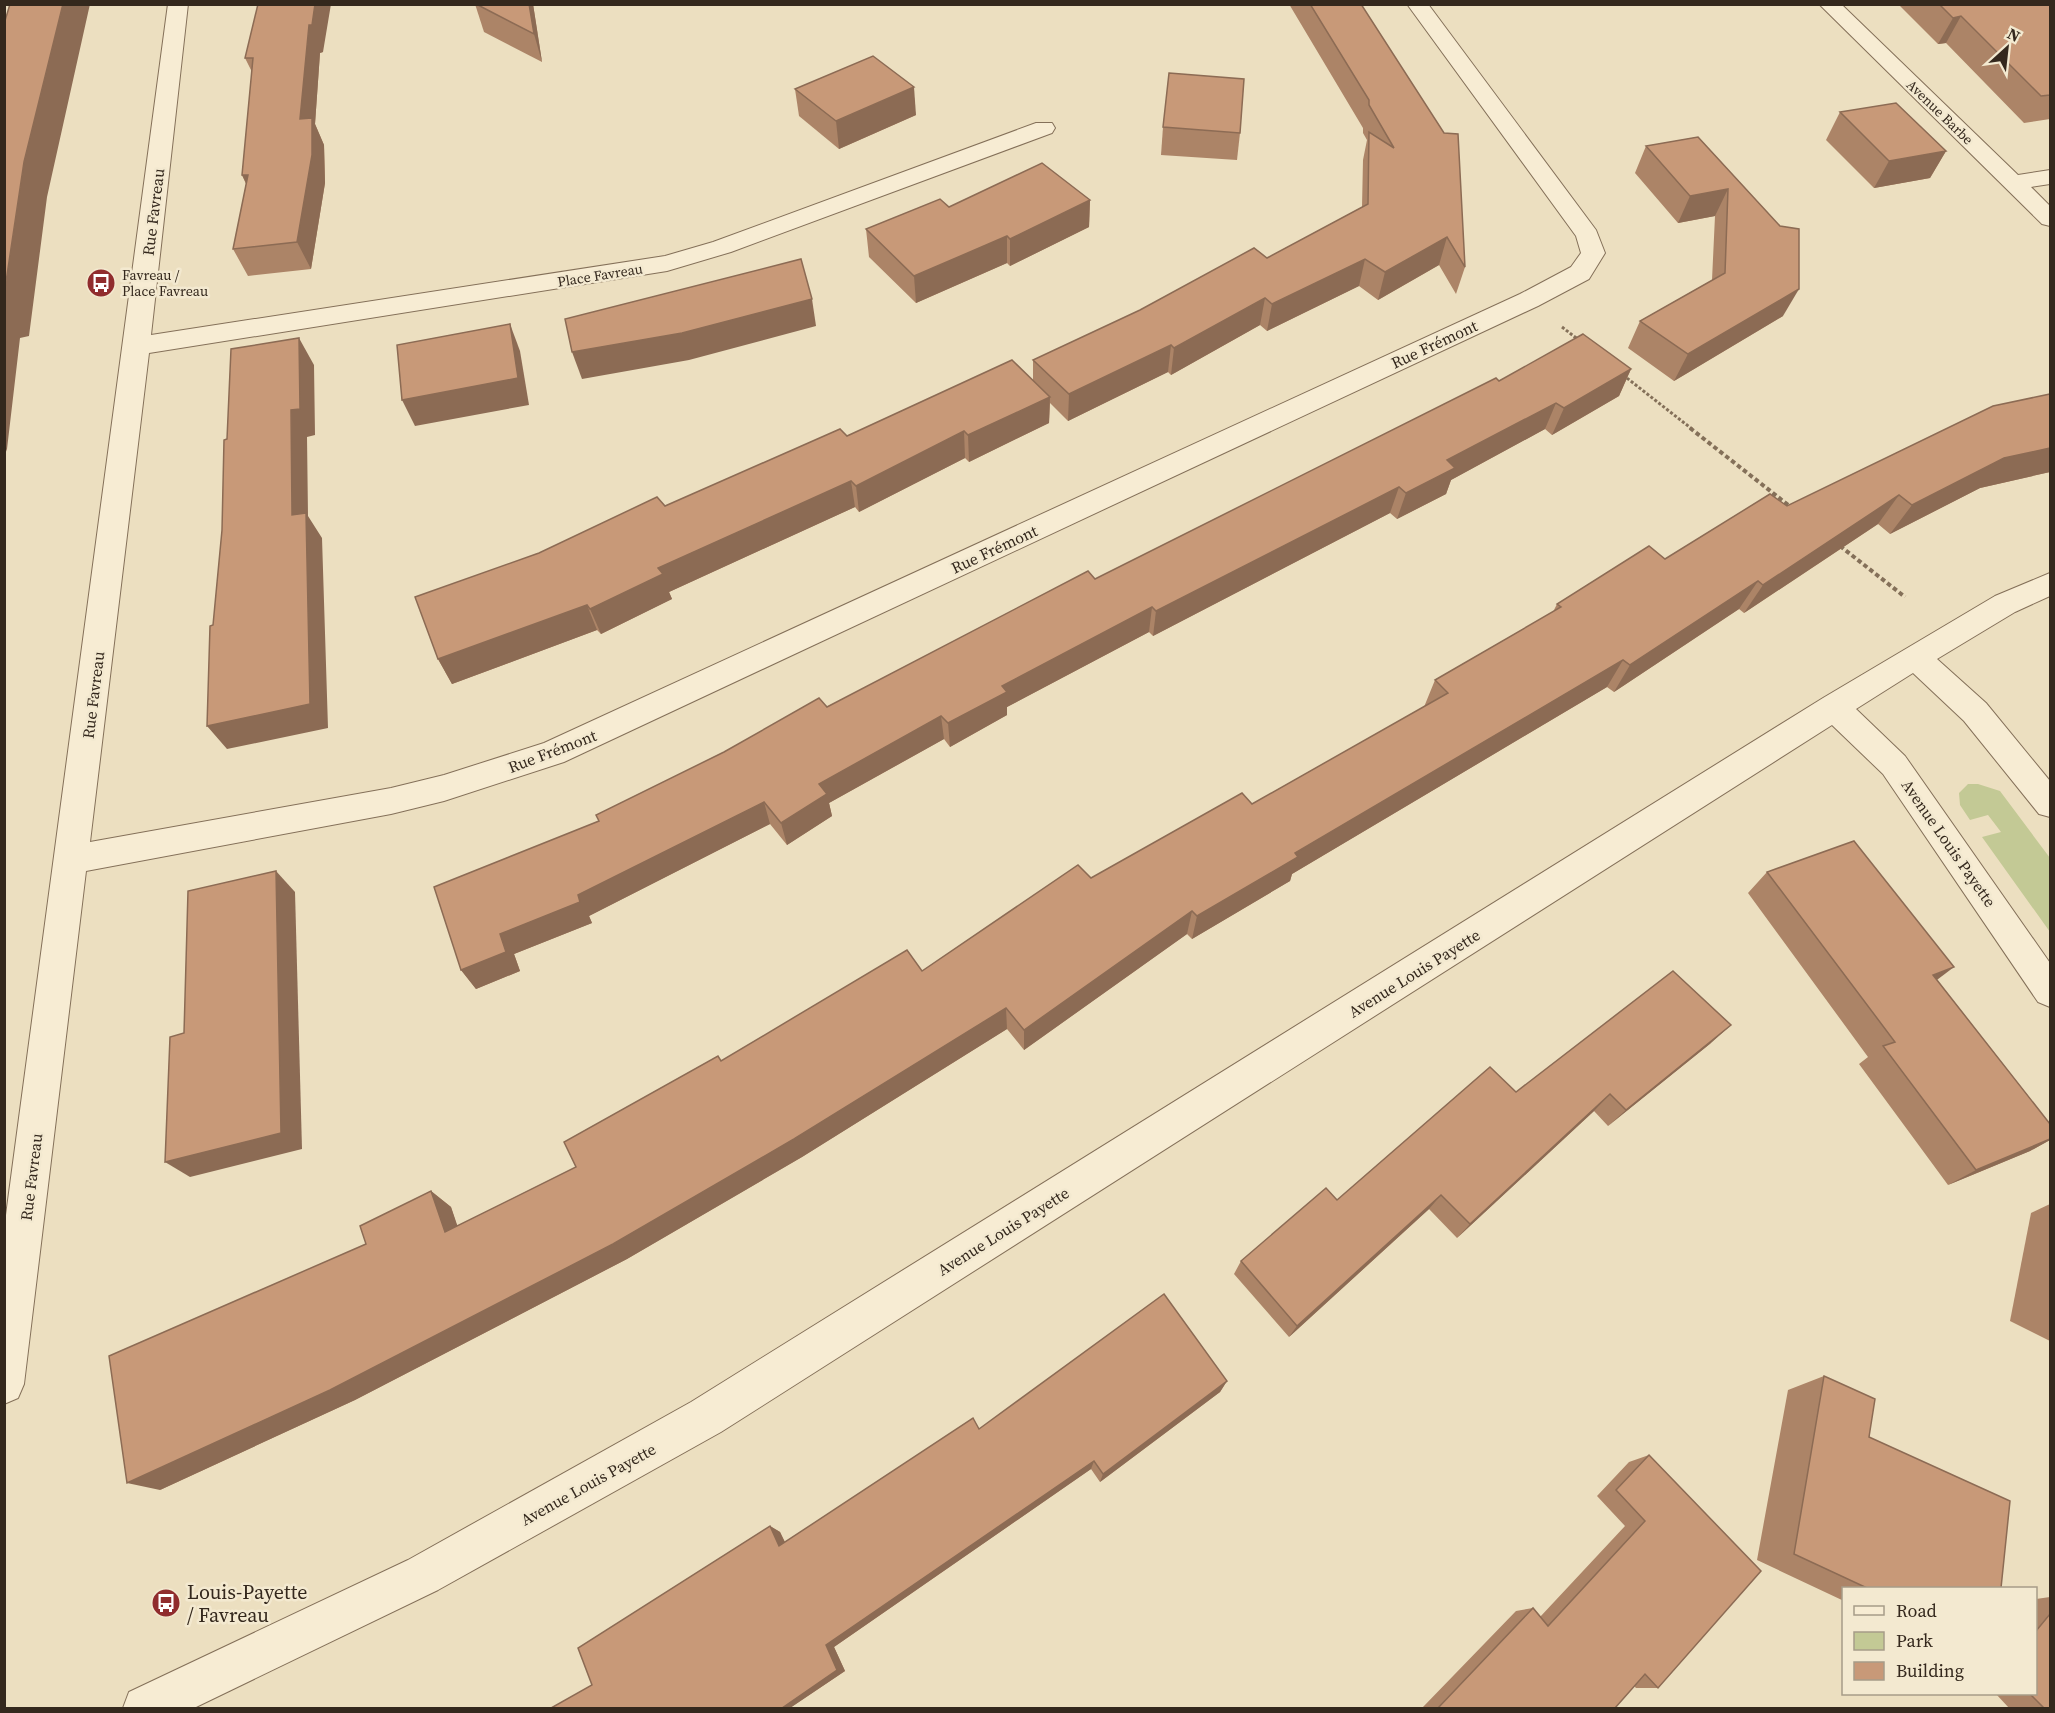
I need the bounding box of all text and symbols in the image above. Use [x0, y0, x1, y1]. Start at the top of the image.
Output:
north arrow [1977, 18, 2037, 78]
text: N [2004, 22, 2024, 47]
street label: Avenue Barbe [1902, 75, 1978, 149]
street label: Rue Favreau [137, 167, 169, 257]
street label: Place Favreau [556, 258, 644, 292]
place label: Favreau / Place Favreau [122, 265, 208, 301]
bus stop icon: Favreau / Place Favreau [85, 267, 117, 299]
street label: Rue Frémont [1387, 314, 1482, 374]
street label: Rue Frémont [947, 519, 1042, 579]
street label: Rue Favreau [77, 650, 109, 740]
street label: Rue Frémont [505, 724, 600, 778]
street label: Avenue Louis Payette [1897, 775, 2001, 911]
street label: Avenue Louis Payette [1344, 924, 1484, 1022]
street label: Rue Favreau [15, 1132, 47, 1222]
street label: Avenue Louis Payette [933, 1182, 1073, 1280]
street label: Avenue Louis Payette [516, 1438, 660, 1530]
place label: Louis-Payette / Favreau [187, 1578, 307, 1629]
bus stop icon: Louis-Payette / Favreau [150, 1587, 182, 1619]
legend [1842, 1587, 2037, 1695]
text: Road [1896, 1598, 1937, 1623]
text: Park [1896, 1628, 1933, 1653]
text: Building [1896, 1658, 1964, 1683]

